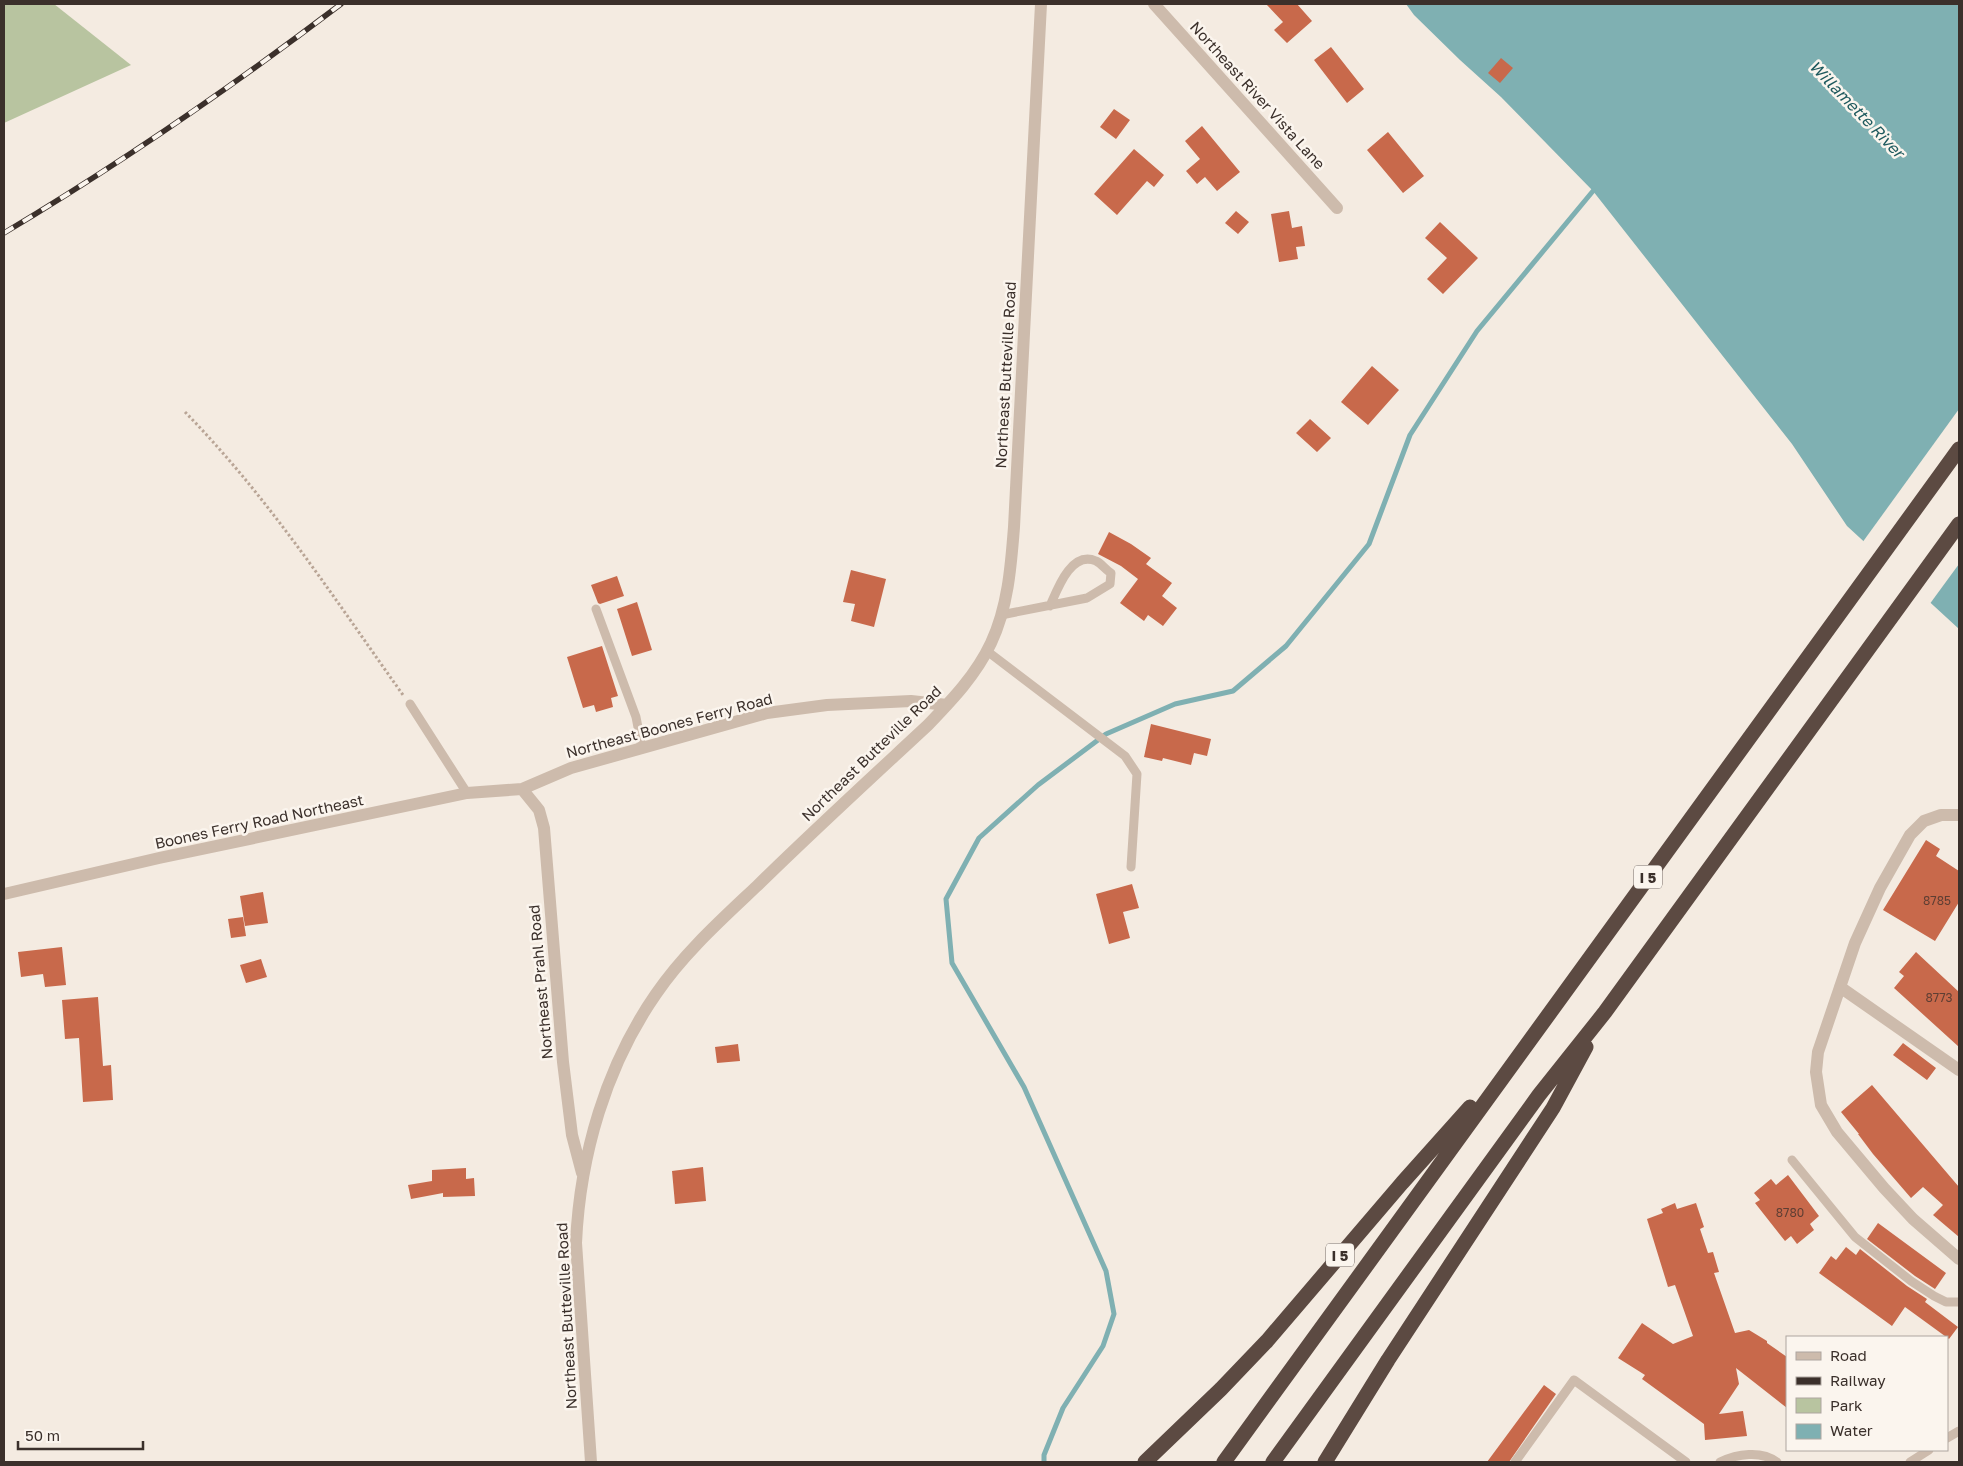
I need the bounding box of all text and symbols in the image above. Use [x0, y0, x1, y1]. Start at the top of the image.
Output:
street label: Northeast River Vista Lane [1187, 17, 1329, 173]
water label: Willamette River [1805, 56, 1910, 164]
street label: Northeast Butteville Road [991, 281, 1019, 469]
street label: Northeast Butteville Road [797, 682, 945, 824]
street label: Northeast Boones Ferry Road [564, 689, 774, 761]
street label: Boones Ferry Road Northeast [153, 790, 365, 852]
road number: I 5 [1634, 866, 1662, 889]
house number: 8785 [1923, 893, 1951, 908]
street label: Northeast Prahl Road [524, 904, 556, 1060]
house number: 8773 [1925, 990, 1953, 1005]
house number: 8780 [1776, 1205, 1804, 1220]
street label: Northeast Butteville Road [552, 1222, 580, 1410]
road number: I 5 [1326, 1244, 1354, 1266]
legend [1786, 1336, 1948, 1451]
text: Road [1830, 1346, 1867, 1364]
text: Railway [1830, 1371, 1886, 1389]
text: Park [1830, 1396, 1863, 1414]
scale bar [18, 1418, 142, 1450]
text: Water [1830, 1421, 1873, 1439]
text: 50 m [25, 1426, 60, 1444]

